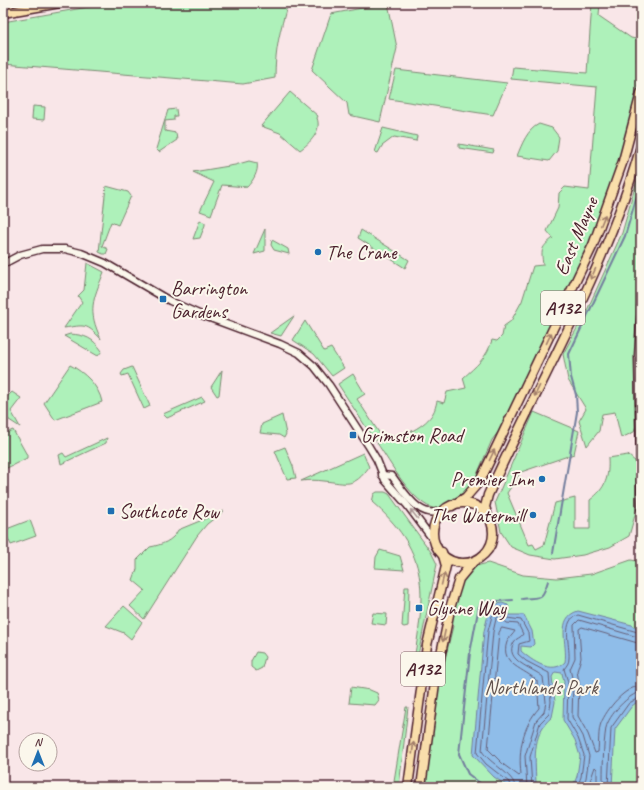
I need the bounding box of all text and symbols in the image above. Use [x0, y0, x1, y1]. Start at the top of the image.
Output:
street label: East Mayne [548, 192, 604, 279]
one-way arrow [599, 214, 607, 226]
place label: The Crane [326, 240, 398, 265]
marker: The Crane [313, 247, 323, 257]
one-way arrow [589, 268, 596, 280]
place label: Barrington Gardens [171, 276, 248, 324]
road number: A132 [541, 291, 585, 325]
marker: Barrington Gardens [158, 294, 168, 304]
one-way arrow [546, 332, 553, 344]
one-way arrow [533, 385, 540, 397]
place label: Grimston Road [361, 423, 466, 448]
marker: Grimston Road [348, 430, 358, 440]
one-way arrow [489, 449, 496, 461]
place label: Premier Inn [451, 467, 535, 492]
marker: Premier Inn [537, 474, 547, 484]
place label: Southcote Row [119, 499, 221, 524]
place label: The Watermill [430, 503, 529, 528]
marker: Southcote Row [106, 506, 116, 516]
one-way arrow [410, 508, 418, 519]
marker: The Watermill [528, 510, 538, 520]
one-way arrow [439, 573, 447, 586]
place label: Glynne Way [427, 596, 507, 621]
marker: Glynne Way [414, 603, 424, 613]
one-way arrow [439, 629, 447, 642]
road number: A132 [401, 652, 445, 686]
park label: Northlands Park [484, 675, 599, 700]
north arrow [18, 732, 58, 772]
text: N [35, 735, 44, 749]
one-way arrow [409, 742, 417, 755]

